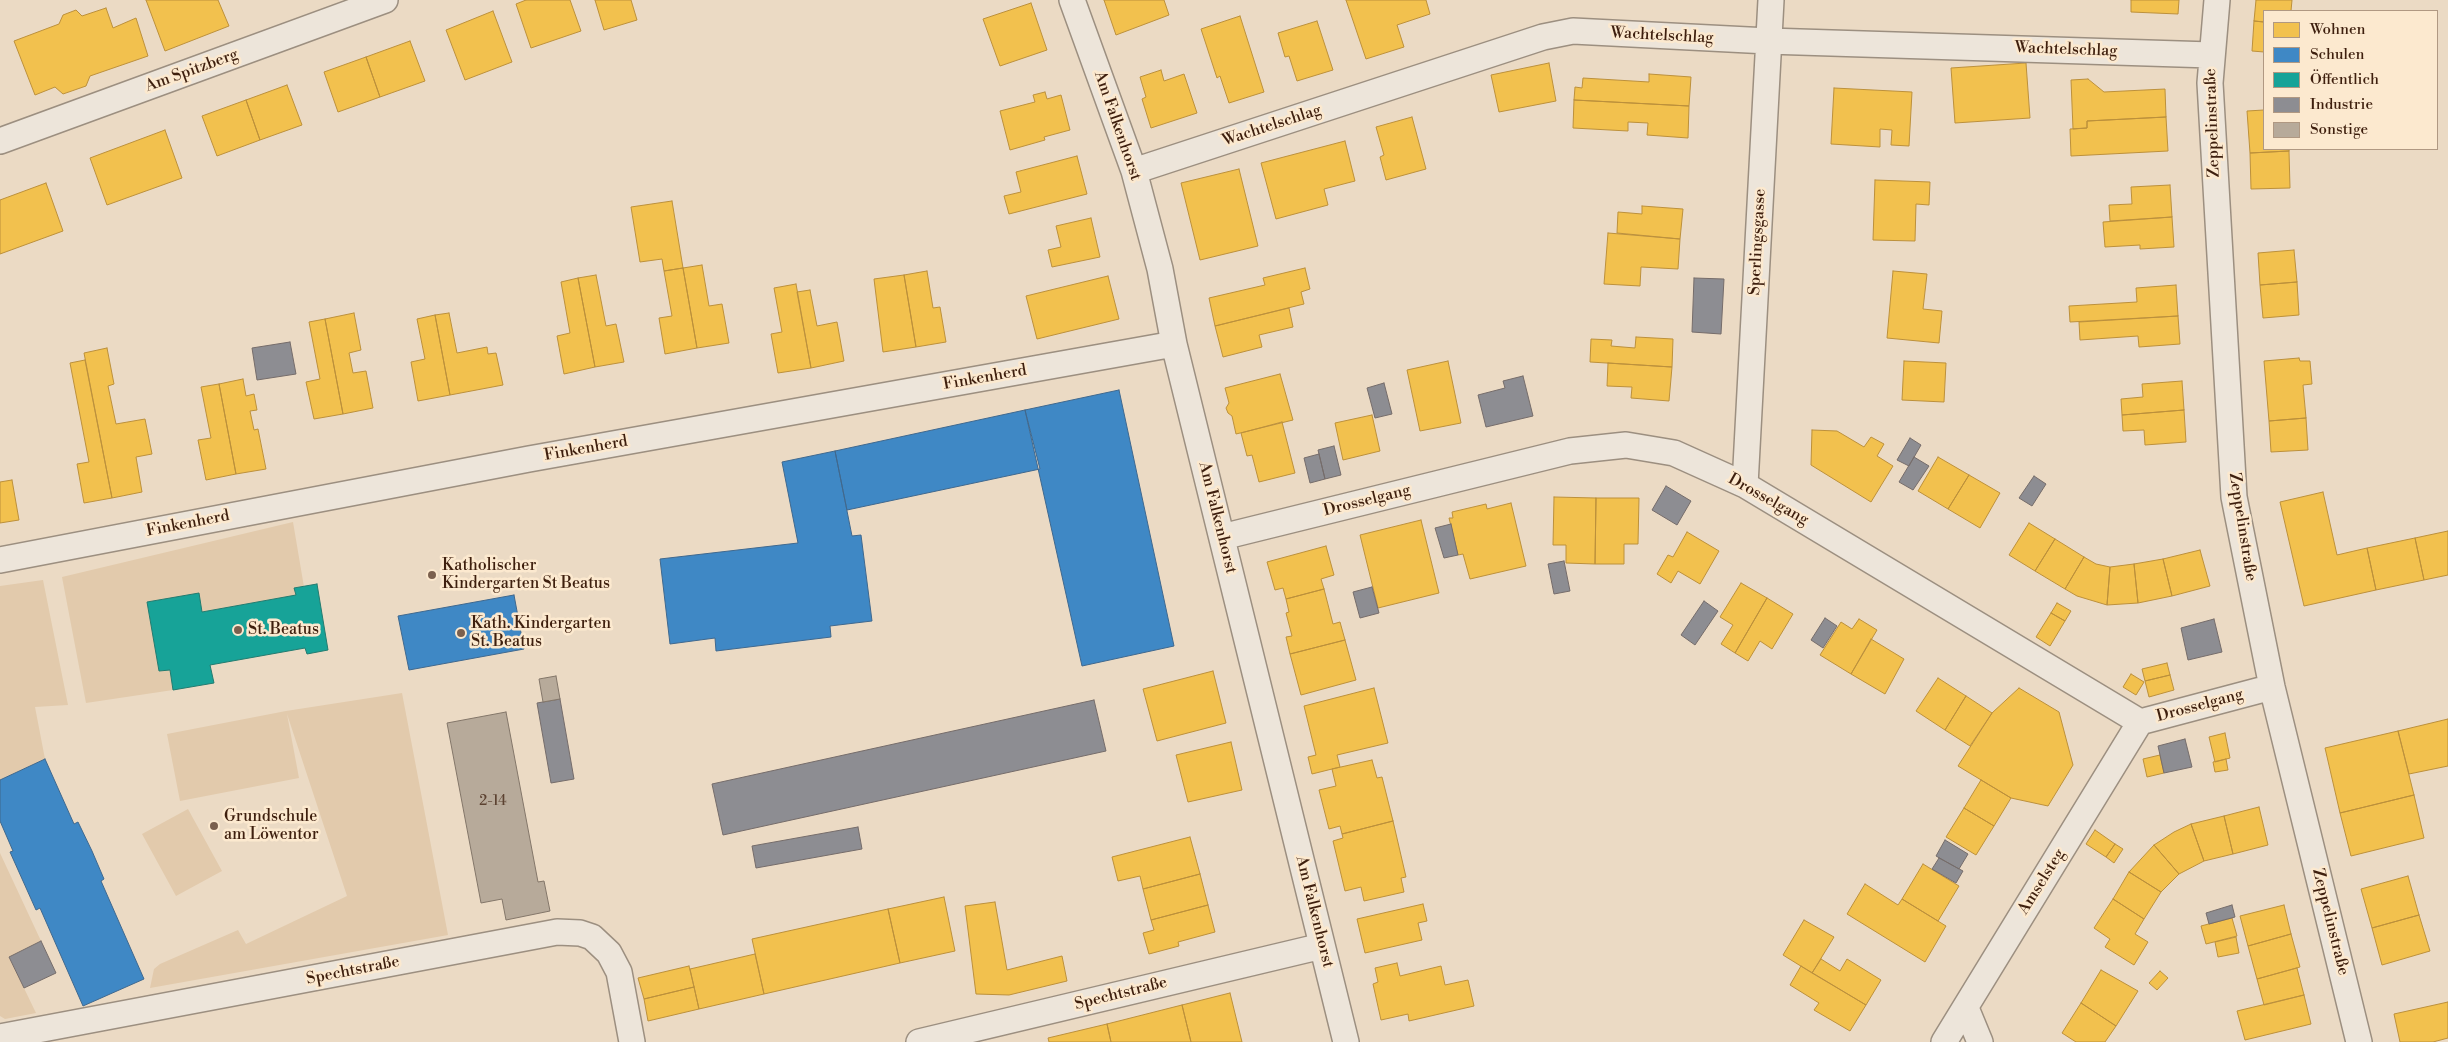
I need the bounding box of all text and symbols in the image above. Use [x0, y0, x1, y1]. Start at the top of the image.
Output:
legend [2263, 10, 2438, 150]
text: Wohnen [2310, 20, 2365, 39]
street label: Wachtelschlag [1610, 24, 1714, 48]
street label: Wachtelschlag [2014, 39, 2118, 61]
street label: Am Spitzberg [143, 45, 241, 97]
text: Schulen [2310, 45, 2365, 64]
street label: Zeppelinstraße [2201, 68, 2225, 178]
street label: Am Falkenhorst [1089, 69, 1145, 183]
text: Öffentlich [2310, 70, 2379, 89]
text: Industrie [2310, 95, 2373, 114]
street label: Wachtelschlag [1220, 101, 1324, 151]
text: Sonstige [2310, 120, 2368, 139]
street label: Sperlingsgasse [1746, 188, 1770, 296]
street label: Finkenherd [942, 361, 1028, 395]
street label: Finkenherd [543, 432, 629, 466]
street label: Am Falkenhorst [1194, 460, 1240, 576]
street label: Drosselgang [1724, 470, 1812, 530]
street label: Zeppelinstraße [2224, 471, 2260, 583]
street label: Drosselgang [1321, 481, 1413, 521]
street label: Finkenherd [145, 507, 231, 541]
place label: Katholischer Kindergarten St Beatus [442, 556, 610, 594]
marker: Katholischer Kindergarten St Beatus [426, 569, 438, 581]
place label: Kath. Kindergarten St. Beatus [471, 614, 611, 652]
place label: St. Beatus [248, 620, 319, 640]
marker: St. Beatus [232, 624, 244, 636]
marker: Kath. Kindergarten St. Beatus [455, 627, 467, 639]
street label: Drosselgang [2154, 685, 2246, 727]
house number: 2-14 [479, 794, 507, 810]
place label: Grundschule am Löwentor [224, 807, 319, 845]
marker: Grundschule am Löwentor [208, 820, 220, 832]
street label: Amselsteg [2014, 846, 2070, 918]
street label: Am Falkenhorst [1291, 854, 1337, 970]
street label: Zeppelinstraße [2307, 867, 2353, 977]
street label: Spechtstraße [305, 953, 401, 989]
street label: Spechtstraße [1073, 973, 1169, 1015]

